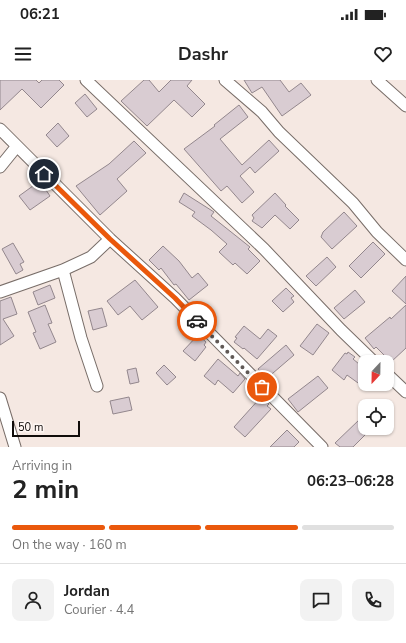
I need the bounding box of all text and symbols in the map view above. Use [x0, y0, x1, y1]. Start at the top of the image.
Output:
text: 06:21 [20, 4, 60, 24]
text: Dashr [178, 42, 228, 66]
icon: menu [12, 43, 34, 65]
icon: heart [372, 43, 394, 65]
pin [27, 157, 61, 191]
icon: home [33, 163, 55, 185]
courier [177, 301, 217, 341]
icon: car [186, 310, 208, 332]
north arrow [358, 355, 394, 391]
map controls [358, 355, 394, 435]
pin [245, 370, 279, 404]
icon: bag [251, 376, 273, 398]
button: locate [358, 399, 394, 435]
scale bar [12, 419, 80, 438]
text: 50 m [18, 420, 43, 435]
text: Arriving in [12, 457, 72, 475]
text: 06:23–06:28 [307, 471, 394, 491]
text: 2 min [12, 472, 79, 507]
text: On the way · 160 m [12, 536, 127, 554]
button: person [12, 579, 54, 621]
button: chat [300, 579, 342, 621]
button: phone [352, 579, 394, 621]
text: Jordan [64, 581, 110, 601]
text: Courier · 4.4 [64, 601, 134, 619]

